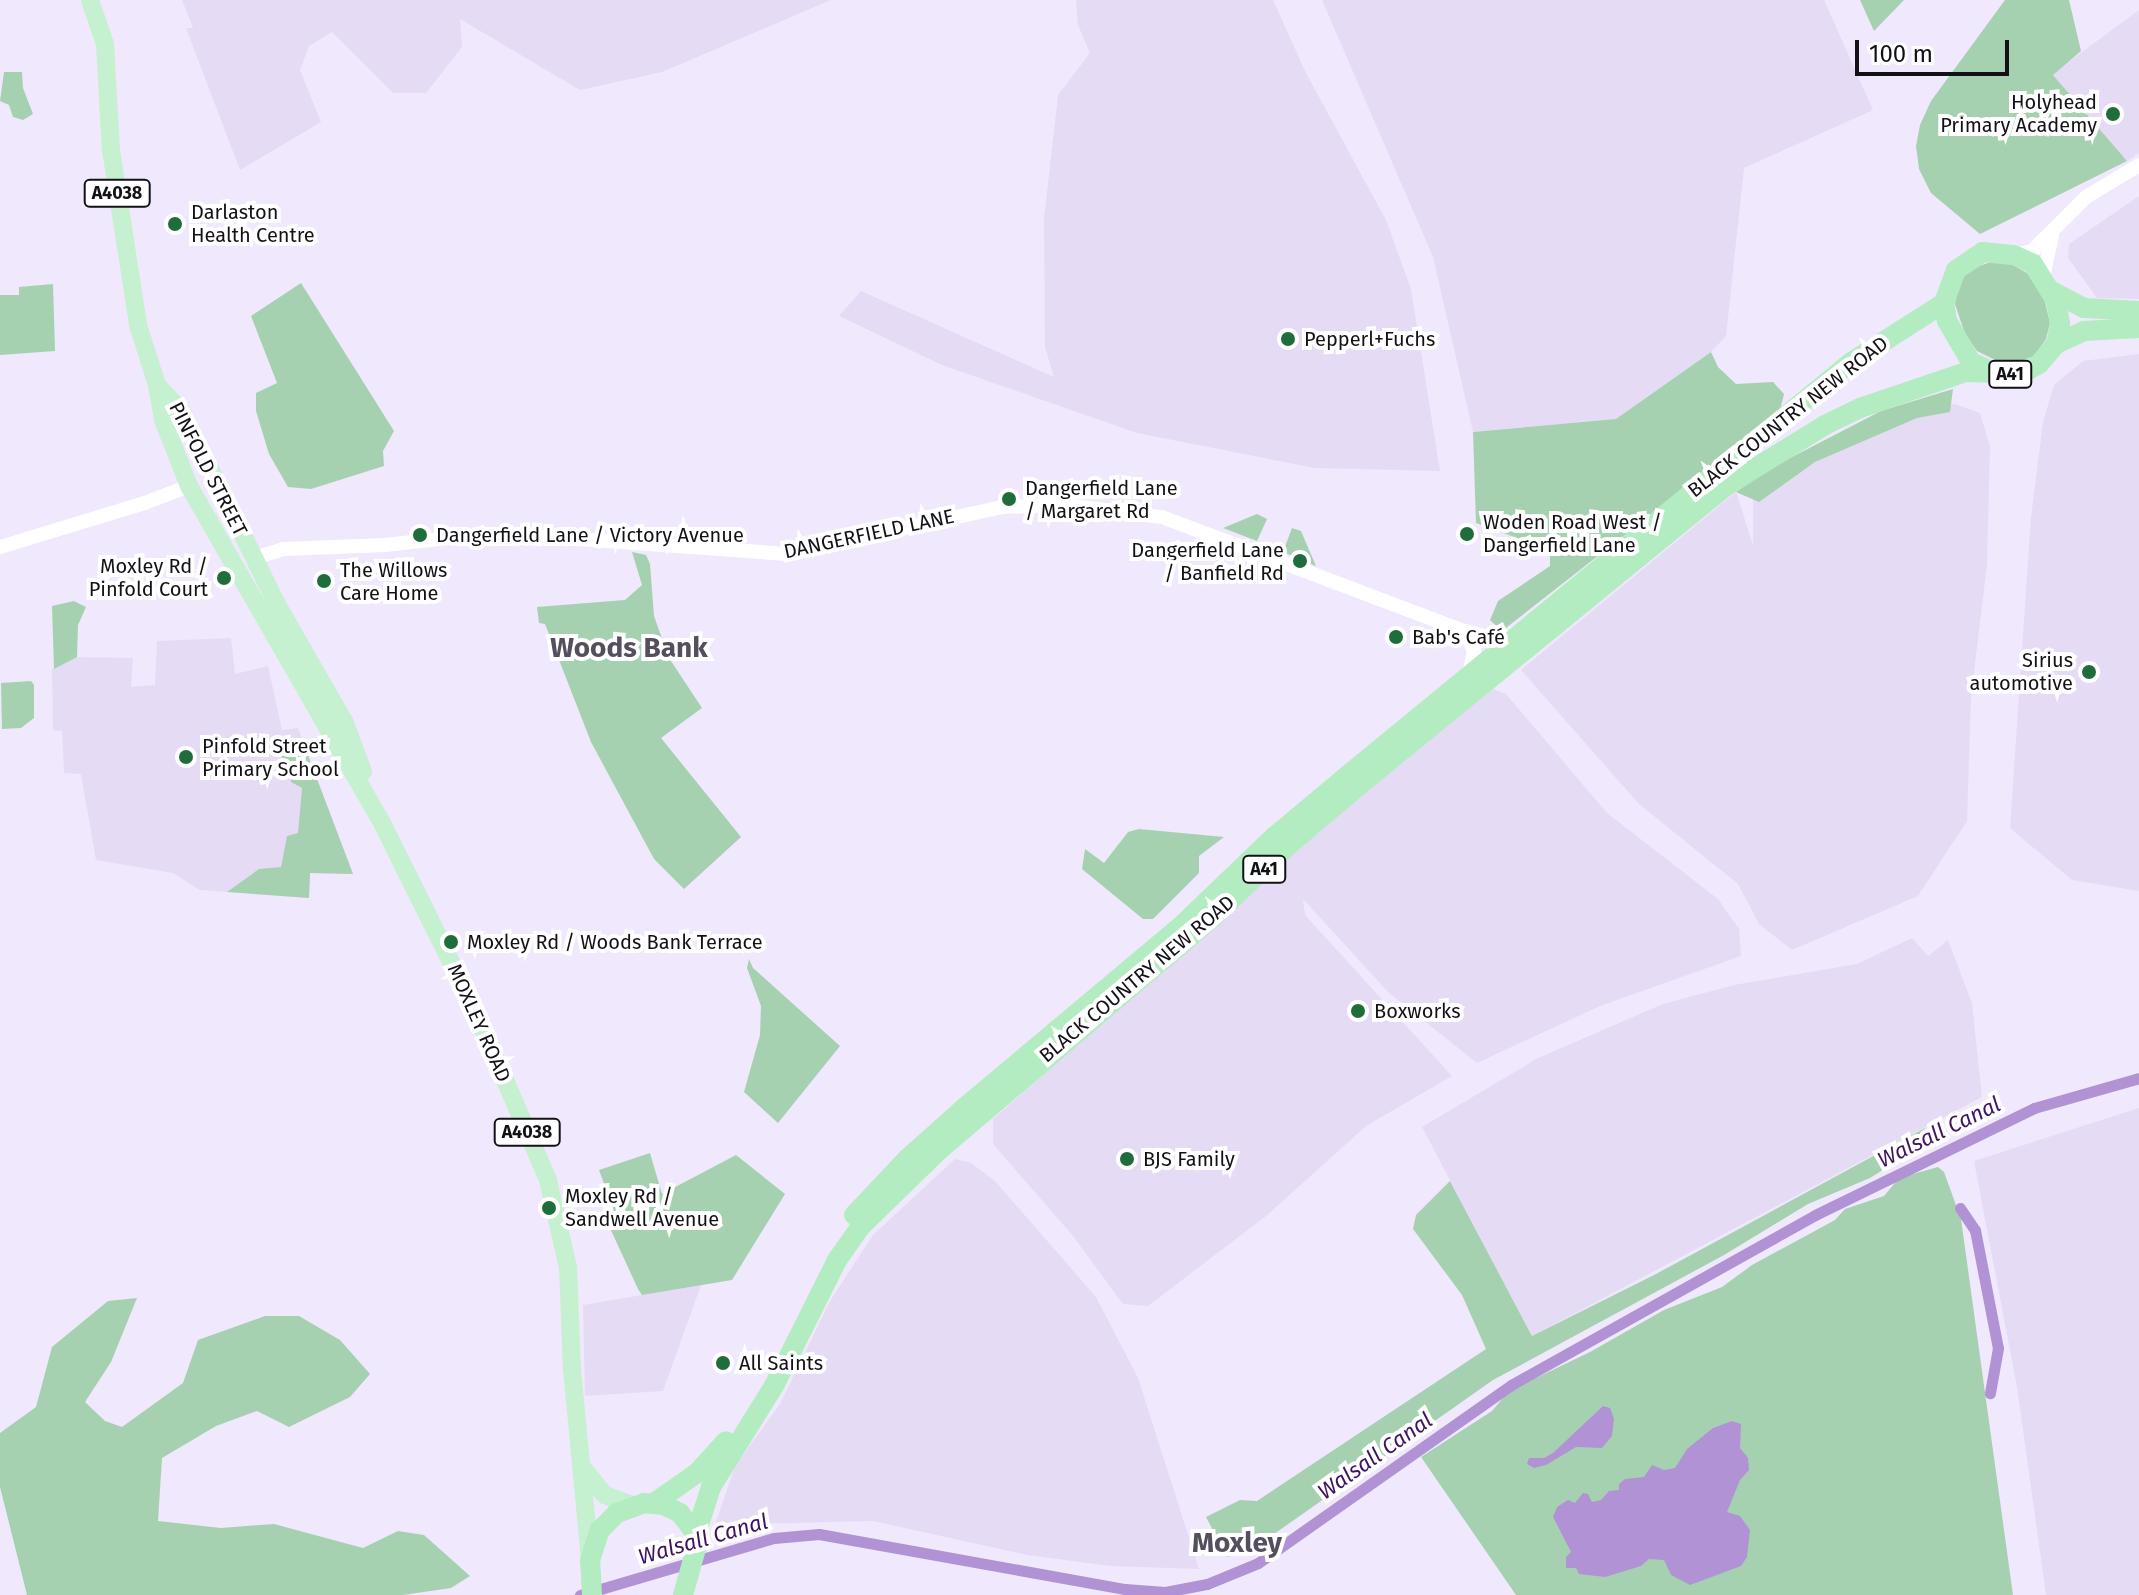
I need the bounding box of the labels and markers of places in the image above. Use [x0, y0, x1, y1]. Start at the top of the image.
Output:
place label: Holyhead Primary Academy [1940, 90, 2097, 137]
marker: Holyhead Primary Academy [2104, 105, 2122, 123]
place label: Darlaston Health Centre [191, 200, 315, 247]
marker: Darlaston Health Centre [166, 215, 184, 233]
place label: Pepperl+Fuchs [1304, 327, 1435, 351]
marker: Pepperl+Fuchs [1279, 330, 1297, 348]
place label: Dangerfield Lane / Margaret Rd [1025, 476, 1178, 523]
marker: Dangerfield Lane / Margaret Rd [1000, 490, 1018, 508]
place label: Woden Road West / Dangerfield Lane [1483, 510, 1662, 557]
place label: Dangerfield Lane / Victory Avenue [436, 523, 744, 547]
marker: Woden Road West / Dangerfield Lane [1458, 525, 1476, 543]
marker: Dangerfield Lane / Victory Avenue [411, 526, 429, 544]
place label: Dangerfield Lane / Banfield Rd [1131, 538, 1284, 585]
marker: Dangerfield Lane / Banfield Rd [1291, 552, 1309, 570]
place label: Moxley Rd / Pinfold Court [89, 554, 208, 601]
place label: The Willows Care Home [340, 558, 447, 605]
marker: Moxley Rd / Pinfold Court [215, 569, 233, 587]
marker: The Willows Care Home [315, 572, 333, 590]
place label: Bab's Café [1412, 625, 1505, 649]
marker: Bab's Café [1387, 628, 1405, 646]
place label: Sirius automotive [1970, 648, 2073, 695]
marker: Sirius automotive [2080, 663, 2098, 681]
place label: Pinfold Street Primary School [202, 734, 339, 781]
marker: Pinfold Street Primary School [177, 748, 195, 766]
place label: Moxley Rd / Woods Bank Terrace [467, 930, 763, 954]
marker: Moxley Rd / Woods Bank Terrace [442, 933, 460, 951]
place label: Boxworks [1374, 999, 1461, 1023]
marker: Boxworks [1349, 1002, 1367, 1020]
place label: BJS Family [1143, 1147, 1235, 1171]
marker: BJS Family [1118, 1150, 1136, 1168]
place label: Moxley Rd / Sandwell Avenue [565, 1184, 719, 1231]
marker: Moxley Rd / Sandwell Avenue [540, 1199, 558, 1217]
place label: All Saints [739, 1351, 823, 1375]
marker: All Saints [714, 1354, 732, 1372]

